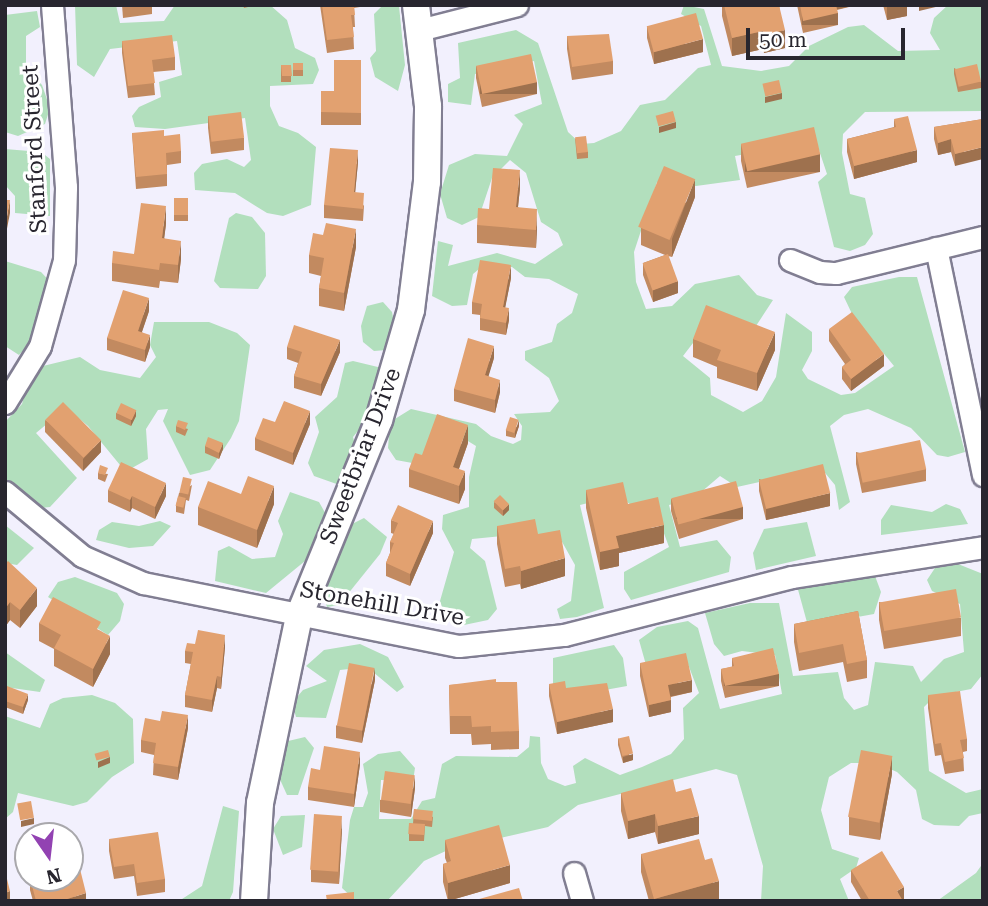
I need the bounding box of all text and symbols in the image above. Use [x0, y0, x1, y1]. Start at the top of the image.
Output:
scale bar [750, 14, 909, 58]
text: 50 m [759, 28, 807, 52]
street label: Stanford Street [17, 64, 53, 234]
street label: Sweetbriar Drive [315, 364, 407, 548]
street label: Stonehill Drive [298, 576, 466, 632]
north arrow [14, 822, 84, 892]
text: N [44, 863, 64, 889]

